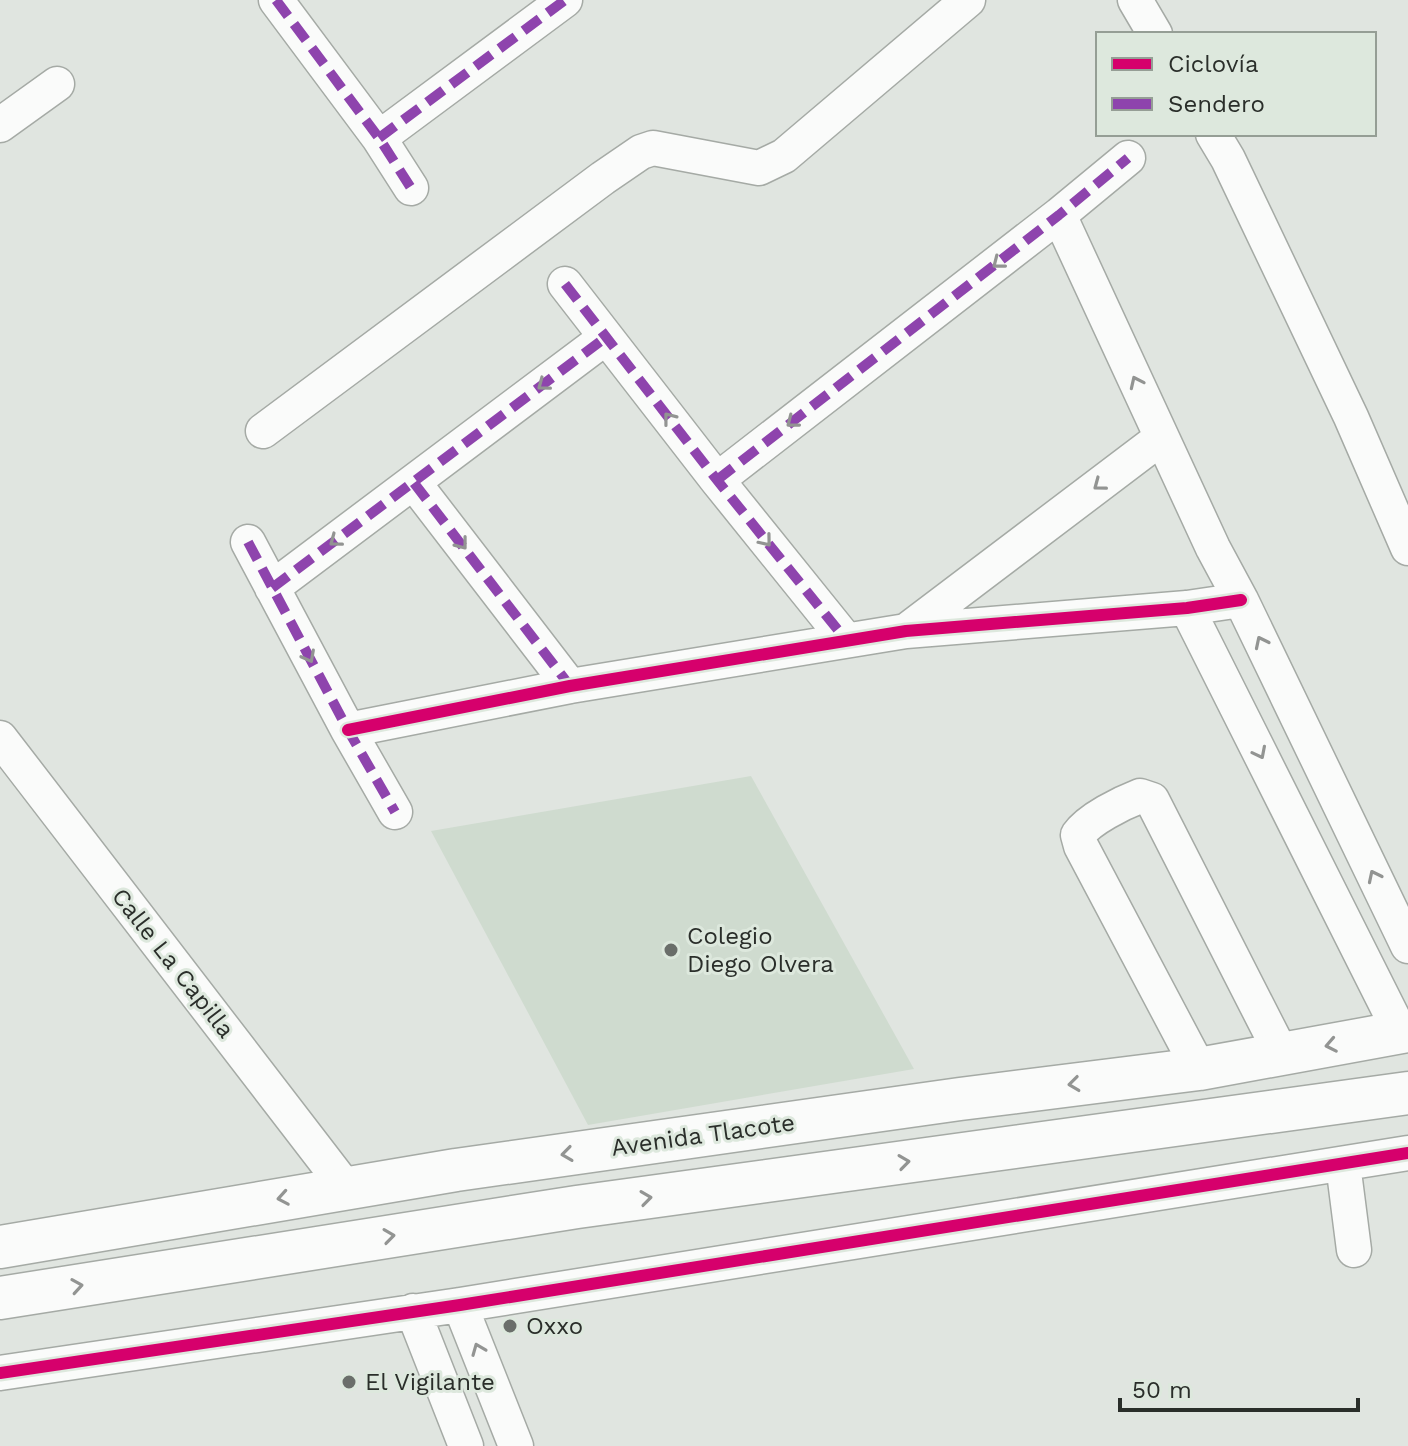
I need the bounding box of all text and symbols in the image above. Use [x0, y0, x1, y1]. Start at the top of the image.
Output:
legend [1096, 32, 1376, 136]
text: Ciclovía [1168, 50, 1258, 78]
text: Sendero [1168, 90, 1265, 118]
one-way arrow [993, 253, 1007, 268]
one-way arrow [537, 375, 552, 389]
one-way arrow [1129, 376, 1145, 391]
one-way arrow [664, 412, 678, 427]
one-way arrow [786, 412, 801, 426]
one-way arrow [1093, 475, 1107, 490]
one-way arrow [329, 531, 344, 546]
one-way arrow [756, 531, 770, 546]
one-way arrow [452, 535, 466, 550]
one-way arrow [1255, 635, 1271, 650]
one-way arrow [299, 648, 315, 662]
one-way arrow [1250, 745, 1265, 760]
one-way arrow [1368, 869, 1384, 884]
street label: Calle La Capilla [106, 883, 240, 1043]
place label: Colegio Diego Olvera [687, 922, 834, 978]
marker: Colegio Diego Olvera [662, 941, 680, 959]
one-way arrow [1325, 1036, 1338, 1053]
one-way arrow [1068, 1076, 1081, 1093]
street label: Avenida Tlacote [610, 1108, 796, 1162]
one-way arrow [560, 1145, 574, 1162]
one-way arrow [897, 1154, 911, 1171]
one-way arrow [276, 1189, 289, 1206]
one-way arrow [640, 1189, 653, 1206]
one-way arrow [382, 1228, 396, 1245]
one-way arrow [70, 1278, 84, 1295]
place label: Oxxo [526, 1312, 583, 1340]
marker: Oxxo [501, 1317, 519, 1335]
one-way arrow [471, 1343, 488, 1357]
scale bar [1120, 1362, 1358, 1412]
place label: El Vigilante [365, 1368, 495, 1396]
marker: El Vigilante [340, 1373, 358, 1391]
text: 50 m [1132, 1376, 1192, 1404]

